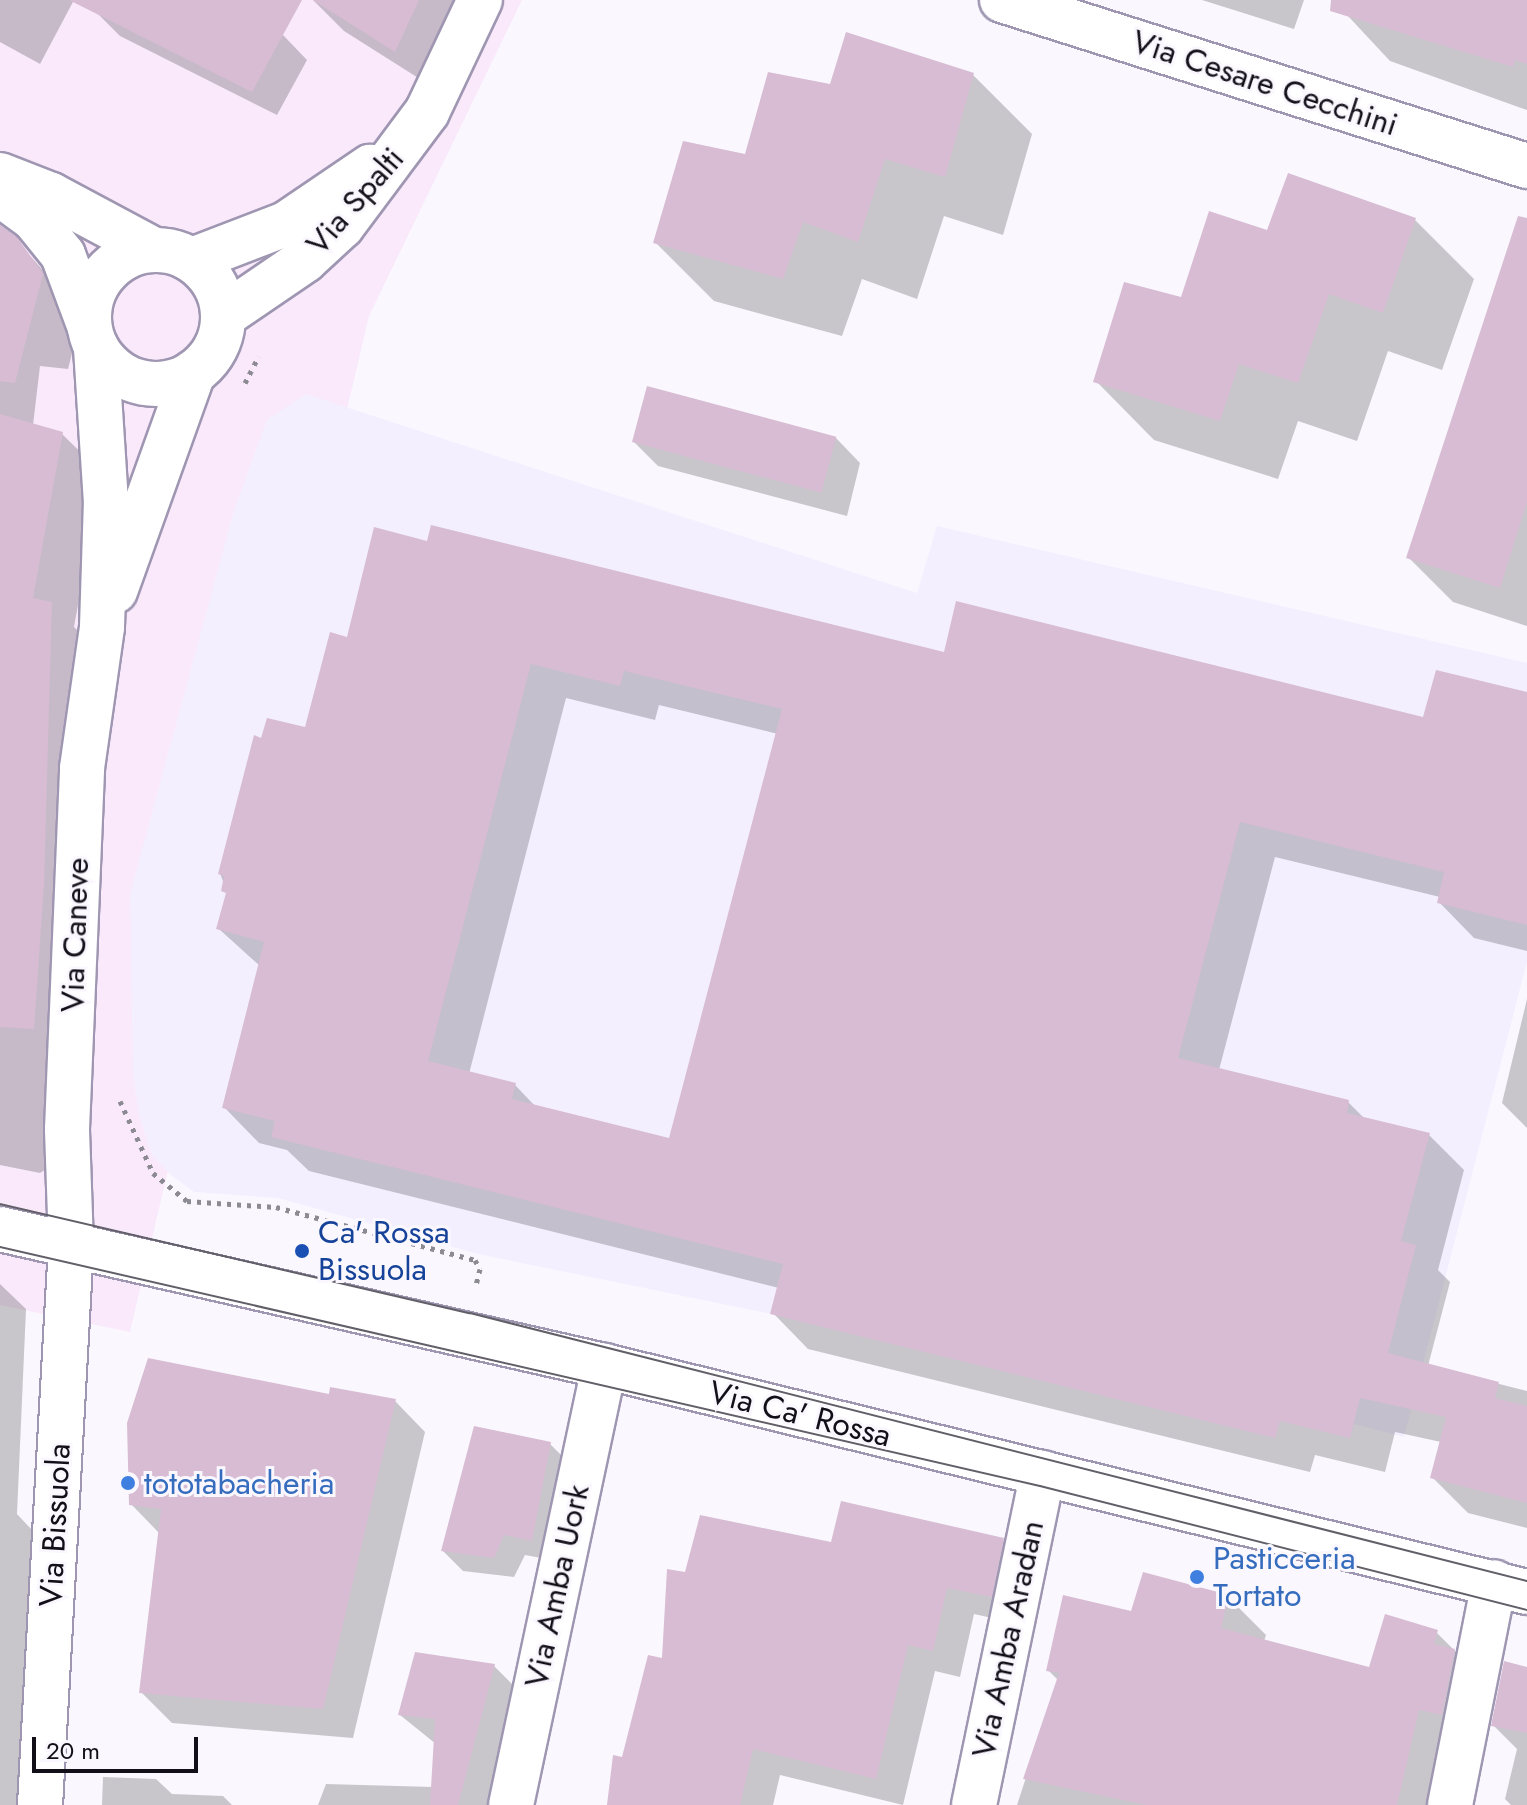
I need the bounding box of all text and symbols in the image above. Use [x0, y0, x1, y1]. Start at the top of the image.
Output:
street label: Via Cesare Cecchini [1127, 22, 1403, 144]
street label: Via Spalti [298, 140, 412, 262]
street label: Via Caneve [53, 857, 97, 1013]
place label: Ca' Rossa Bissuola [318, 1214, 450, 1289]
marker: Ca' Rossa Bissuola [293, 1242, 311, 1260]
street label: Via Ca' Rossa [705, 1373, 895, 1455]
street label: Via Bissuola [32, 1442, 78, 1608]
place label: tototabacheria [144, 1464, 334, 1502]
marker: tototabacheria [119, 1474, 137, 1492]
street label: Via Amba Uork [517, 1481, 597, 1691]
street label: Via Amba Aradan [964, 1517, 1052, 1761]
place label: Pasticceria Tortato [1213, 1540, 1356, 1615]
marker: Pasticceria Tortato [1188, 1568, 1206, 1586]
scale bar [36, 1721, 202, 1771]
text: 20 m [46, 1733, 100, 1768]

